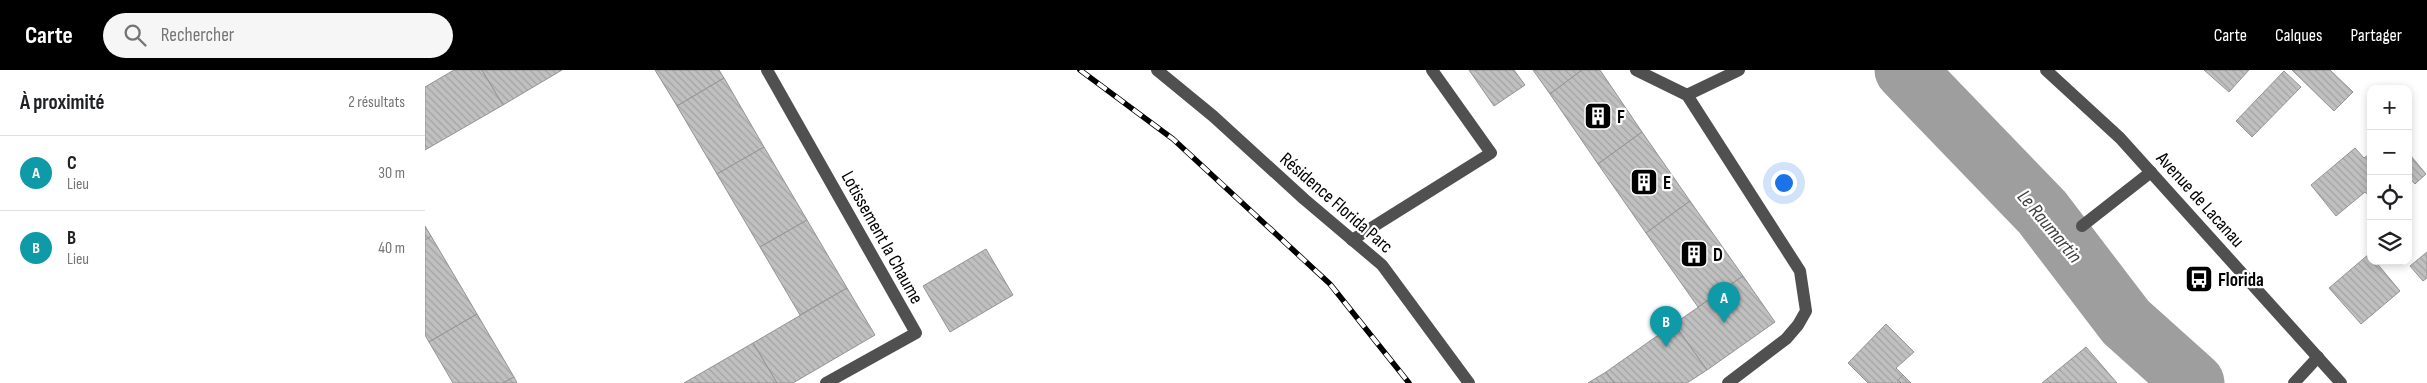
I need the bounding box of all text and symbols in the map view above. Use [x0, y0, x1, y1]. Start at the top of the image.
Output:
search box [103, 13, 453, 58]
text: Carte [25, 21, 73, 50]
icon: search [121, 21, 149, 49]
text: Rechercher [161, 24, 234, 47]
text: Carte [2214, 25, 2247, 46]
text: Calques [2275, 25, 2322, 46]
text: Partager [2350, 25, 2402, 46]
map controls [2367, 85, 2412, 265]
button: + [2367, 85, 2412, 130]
text: À proximité [20, 90, 105, 115]
text: 2 résultats [348, 93, 405, 112]
building icon: F [1583, 101, 1613, 131]
place label: F [1617, 106, 1625, 129]
button: − [2367, 130, 2412, 175]
street label: Avenue de Lacanau [2150, 147, 2249, 252]
street label: Résidence Florida Parc [1275, 148, 1397, 258]
text: C [67, 152, 77, 175]
text: A [32, 164, 40, 183]
text: 30 m [378, 164, 405, 183]
street label: Lotissement la Chaume [836, 167, 928, 308]
building icon: E [1629, 167, 1659, 197]
your location [1771, 170, 1797, 196]
place label: E [1663, 172, 1671, 195]
text: Lieu [67, 175, 89, 194]
button: locate [2367, 175, 2412, 220]
water label: Le Raumartin [2012, 185, 2087, 268]
button: layers [2367, 220, 2412, 265]
text: B [67, 227, 76, 250]
text: B [32, 239, 40, 258]
text: 40 m [378, 239, 405, 258]
building icon: D [1679, 239, 1709, 269]
place label: D [1713, 244, 1723, 267]
text: Lieu [67, 250, 89, 269]
bus stop icon: Florida [2184, 264, 2214, 294]
place label: Florida [2218, 269, 2264, 292]
pin: A [1708, 282, 1740, 323]
pin: B [1650, 306, 1682, 347]

